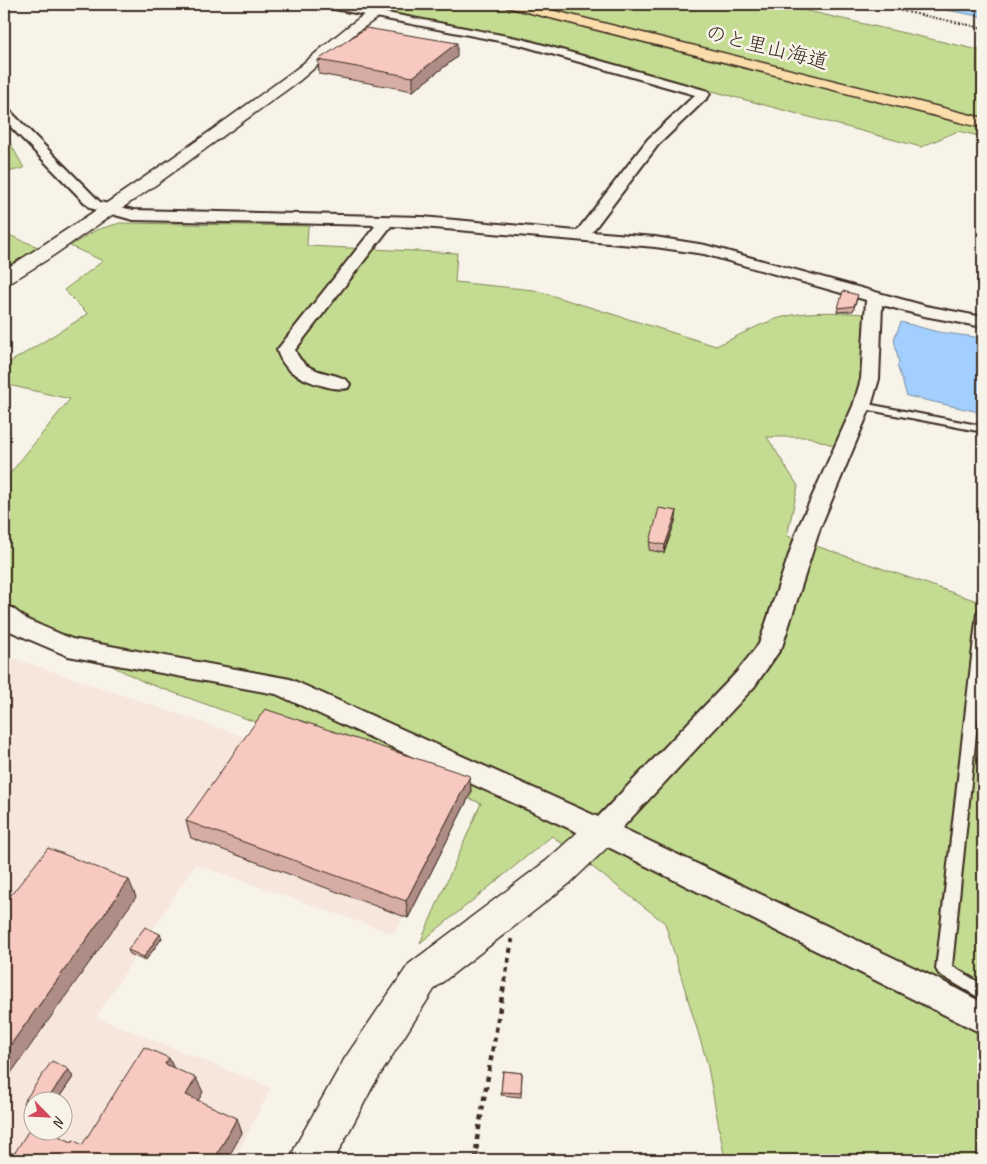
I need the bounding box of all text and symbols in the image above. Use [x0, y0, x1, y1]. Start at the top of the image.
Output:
street label: のと里山海道 [703, 19, 831, 75]
north arrow [22, 1092, 72, 1142]
text: N [49, 1114, 69, 1131]

